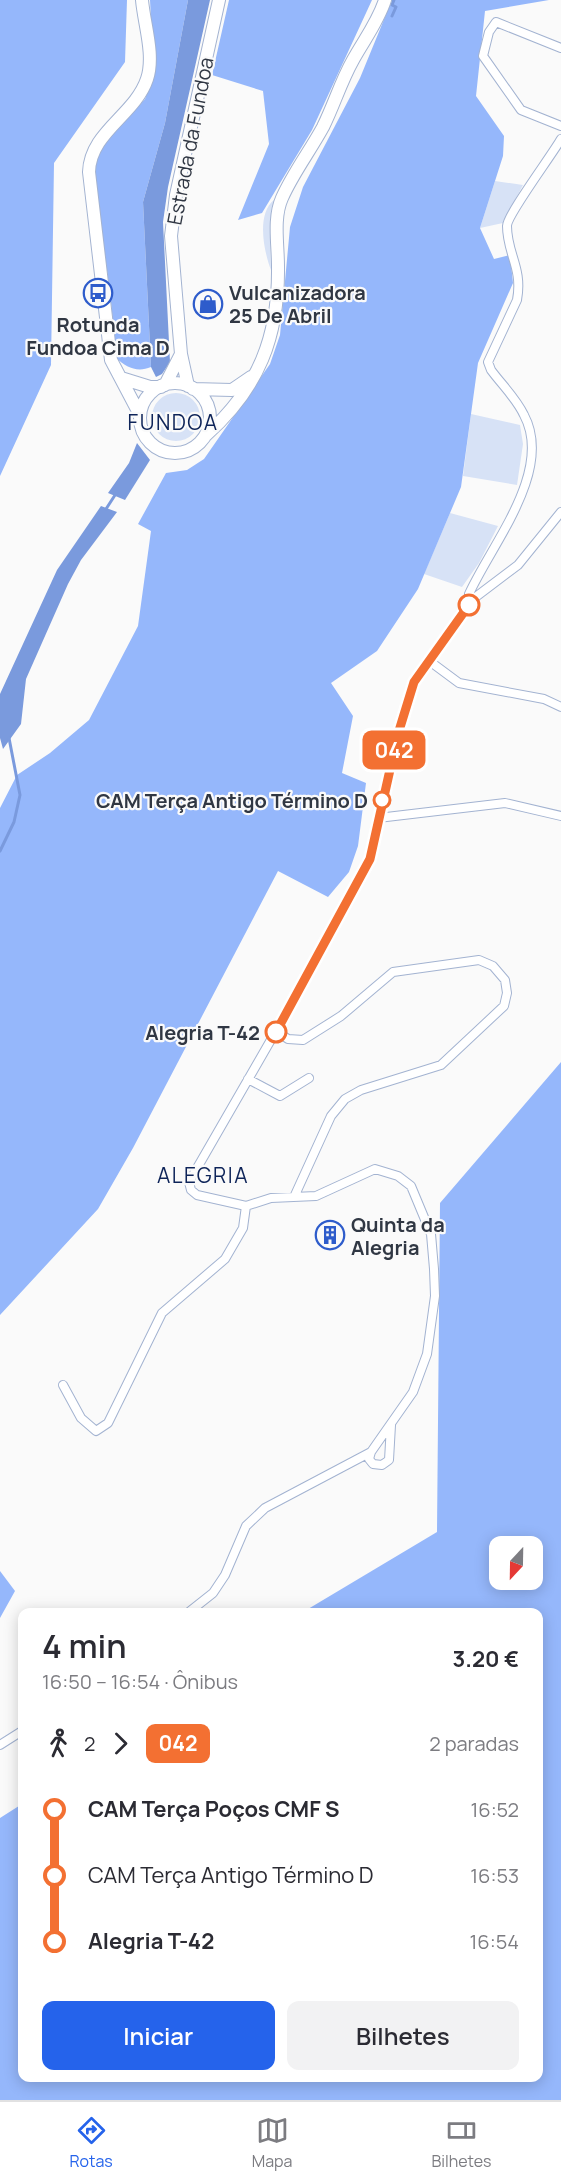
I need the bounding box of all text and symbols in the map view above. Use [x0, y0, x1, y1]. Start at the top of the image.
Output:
street label: Estrada da Fundoa [160, 55, 220, 227]
bus stop icon: Rotunda Fundoa Cima D [82, 277, 114, 309]
place label: Vulcanizadora 25 De Abril [229, 279, 366, 329]
shop icon: Vulcanizadora 25 De Abril [192, 288, 224, 320]
place label: Rotunda Fundoa Cima D [26, 311, 170, 361]
district label: FUNDOA [128, 408, 218, 436]
unlabelled marker [458, 594, 480, 616]
line badge: 042 [360, 730, 428, 770]
text: 042 [374, 736, 414, 764]
place label: CAM Terça Antigo Término D [96, 787, 368, 814]
marker: CAM Terça Antigo Término D [373, 791, 391, 809]
place label: Alegria T-42 [145, 1019, 260, 1046]
marker: Alegria T-42 [265, 1021, 287, 1043]
district label: ALEGRIA [157, 1161, 249, 1189]
place label: Quinta da Alegria [351, 1211, 445, 1261]
building icon: Quinta da Alegria [314, 1219, 346, 1251]
north arrow [489, 1536, 543, 1590]
map controls [489, 1536, 543, 1590]
text: 4 min [42, 1623, 127, 1668]
text: 3.20 € [453, 1644, 519, 1674]
text: 16:50 – 16:54 · Ônibus [42, 1668, 238, 1695]
icon: walk [42, 1727, 75, 1760]
icon: forward [104, 1727, 137, 1760]
text: 042 [158, 1729, 198, 1757]
text: 2 [84, 1730, 95, 1757]
text: 2 paradas [429, 1730, 519, 1757]
text: CAM Terça Poços CMF S [88, 1794, 340, 1824]
text: 16:52 [470, 1796, 519, 1823]
text: CAM Terça Antigo Término D [88, 1860, 374, 1890]
text: 16:53 [470, 1862, 519, 1889]
text: Alegria T-42 [88, 1926, 214, 1956]
text: 16:54 [469, 1928, 519, 1955]
button: Iniciar [42, 2001, 275, 2070]
button: Bilhetes [287, 2001, 519, 2070]
tab: Rotas [70, 2114, 113, 2172]
tab: Mapa [252, 2114, 292, 2172]
tab: Bilhetes [431, 2114, 491, 2172]

